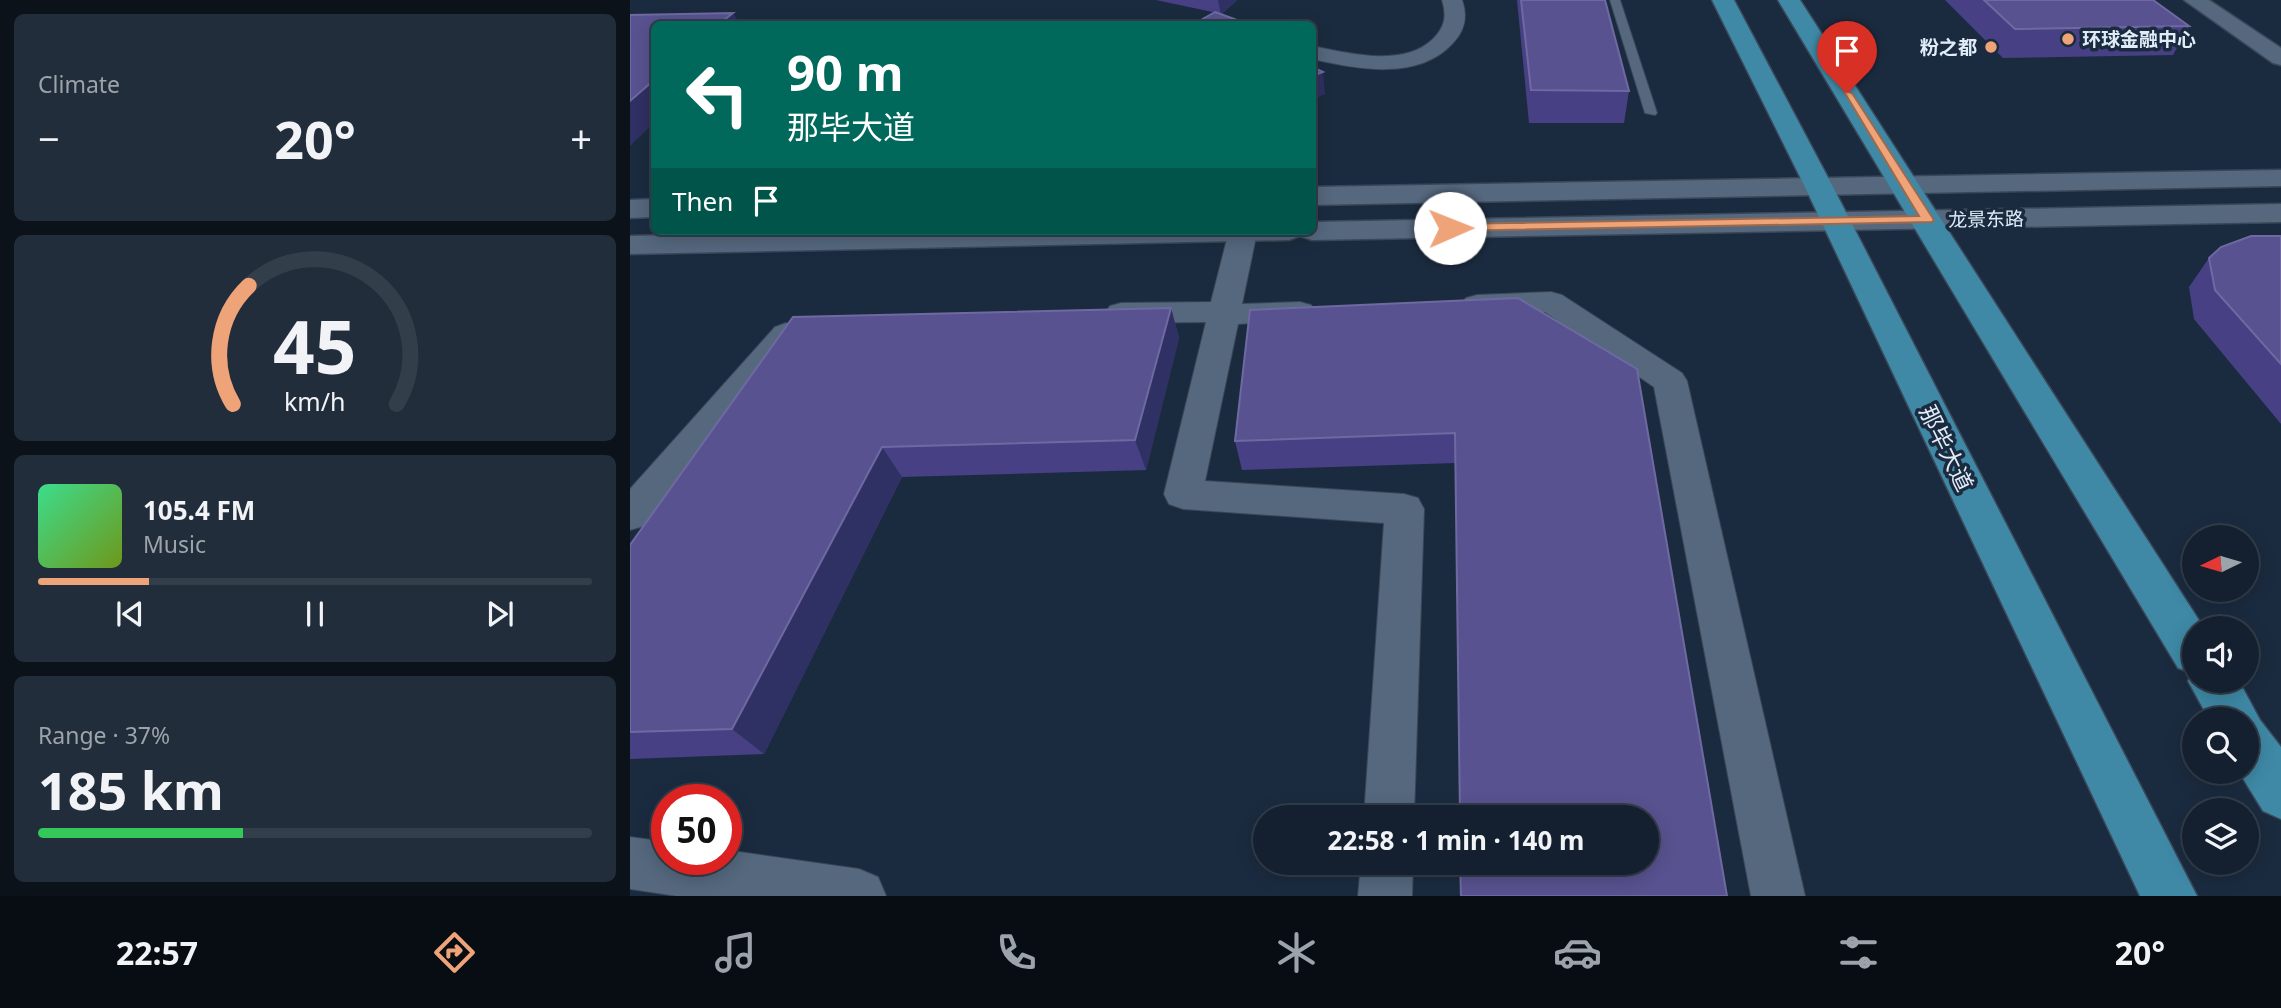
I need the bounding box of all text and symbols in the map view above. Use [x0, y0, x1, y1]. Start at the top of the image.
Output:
pin [1817, 21, 1877, 93]
place label: 环球金融中心 [2082, 26, 2196, 52]
marker: 环球金融中心 [2060, 31, 2076, 47]
icon: arrive [1828, 32, 1866, 70]
place label: 粉之都 [1920, 34, 1977, 60]
text: 90 m [787, 39, 904, 105]
marker: 粉之都 [1983, 39, 1999, 55]
icon: left [672, 49, 763, 140]
text: Climate [38, 68, 120, 100]
text: 20° [274, 103, 356, 174]
text: 那毕大道 [787, 105, 915, 148]
text: − [38, 112, 60, 164]
text: + [570, 112, 592, 164]
icon: arrive [747, 182, 785, 220]
text: Then [672, 183, 733, 219]
position arrow [1413, 191, 1487, 265]
street label: 龙景东路 [1948, 205, 2024, 233]
text: 45 [273, 296, 357, 395]
text: km/h [284, 384, 346, 418]
street label: 那毕大道 [1912, 400, 1982, 496]
text: 105.4 FM [143, 492, 255, 528]
north arrow [2182, 525, 2259, 602]
map controls [2182, 525, 2259, 875]
text: Music [143, 528, 206, 560]
icon: previous [111, 595, 149, 633]
icon: pause [296, 595, 334, 633]
icon: next [481, 595, 519, 633]
button: sound [2182, 616, 2259, 693]
button: search [2182, 707, 2259, 784]
text: Range · 37% [38, 719, 170, 751]
text: 185 km [38, 754, 224, 825]
speed limit sign: 50 [651, 784, 742, 875]
button: layers [2182, 798, 2259, 875]
text: 22:58 · 1 min · 140 m [1328, 822, 1584, 858]
icon: directions [430, 928, 479, 977]
icon: music [711, 928, 760, 977]
icon: phone [992, 928, 1041, 977]
icon: climate [1272, 928, 1321, 977]
icon: car [1553, 928, 1602, 977]
icon: filters [1834, 928, 1883, 977]
text: 22:57 [116, 931, 198, 974]
text: 20° [2115, 931, 2165, 974]

